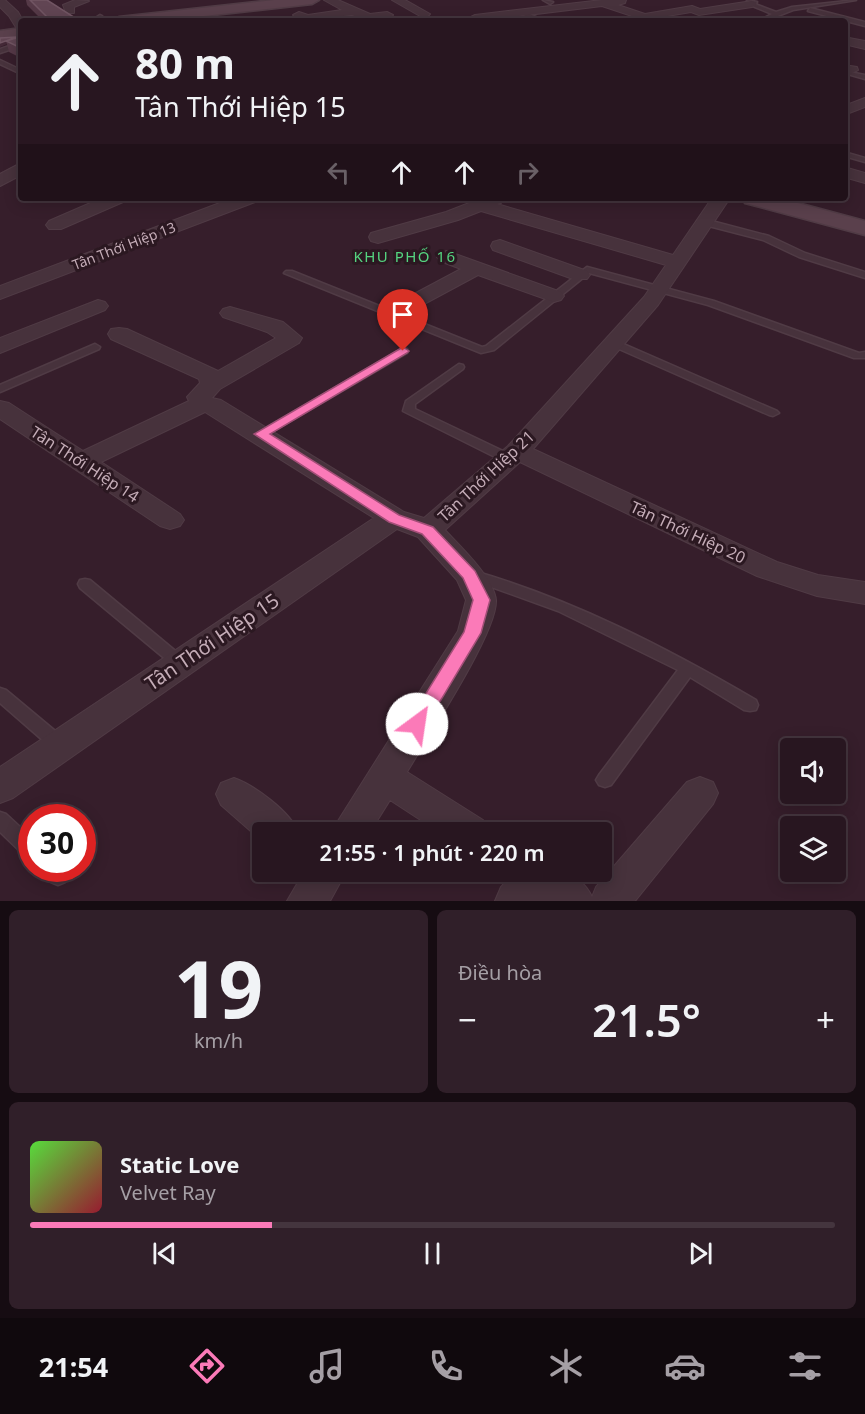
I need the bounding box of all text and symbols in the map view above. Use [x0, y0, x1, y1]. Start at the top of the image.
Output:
text: 80 m [135, 34, 235, 91]
icon: ahead [36, 42, 114, 120]
text: Tân Thới Hiệp 15 [135, 88, 346, 125]
icon: left [322, 156, 355, 189]
icon: ahead [385, 156, 418, 189]
icon: ahead [448, 156, 481, 189]
icon: right [511, 156, 544, 189]
street label: Tân Thới Hiệp 13 [69, 217, 178, 274]
district label: KHU PHỐ 16 [353, 246, 457, 266]
pin [377, 289, 428, 351]
icon: arrive [386, 298, 419, 331]
street label: Tân Thới Hiệp 14 [27, 421, 143, 507]
street label: Tân Thới Hiệp 21 [433, 425, 539, 527]
street label: Tân Thới Hiệp 20 [627, 496, 749, 568]
street label: Tân Thới Hiệp 15 [139, 587, 284, 696]
position arrow [385, 692, 449, 756]
map controls [780, 738, 846, 882]
button: sound [780, 738, 846, 804]
speed limit sign: 30 [18, 804, 96, 882]
button: layers [780, 816, 846, 882]
text: 21:55 · 1 phút · 220 m [319, 837, 545, 867]
text: 19 [174, 935, 263, 1041]
text: Điều hòa [458, 959, 542, 986]
text: 21.5° [592, 989, 701, 1050]
text: − [458, 997, 477, 1042]
text: + [816, 997, 835, 1042]
text: km/h [194, 1027, 243, 1054]
text: Static Love [120, 1149, 239, 1179]
text: Velvet Ray [120, 1179, 216, 1206]
icon: previous [148, 1237, 181, 1270]
icon: pause [416, 1237, 449, 1270]
icon: next [684, 1237, 717, 1270]
icon: directions [186, 1345, 228, 1387]
icon: music [306, 1345, 348, 1387]
icon: phone [425, 1345, 467, 1387]
icon: climate [545, 1345, 587, 1387]
icon: car [664, 1345, 706, 1387]
icon: filters [784, 1345, 826, 1387]
text: 21:54 [39, 1348, 108, 1385]

